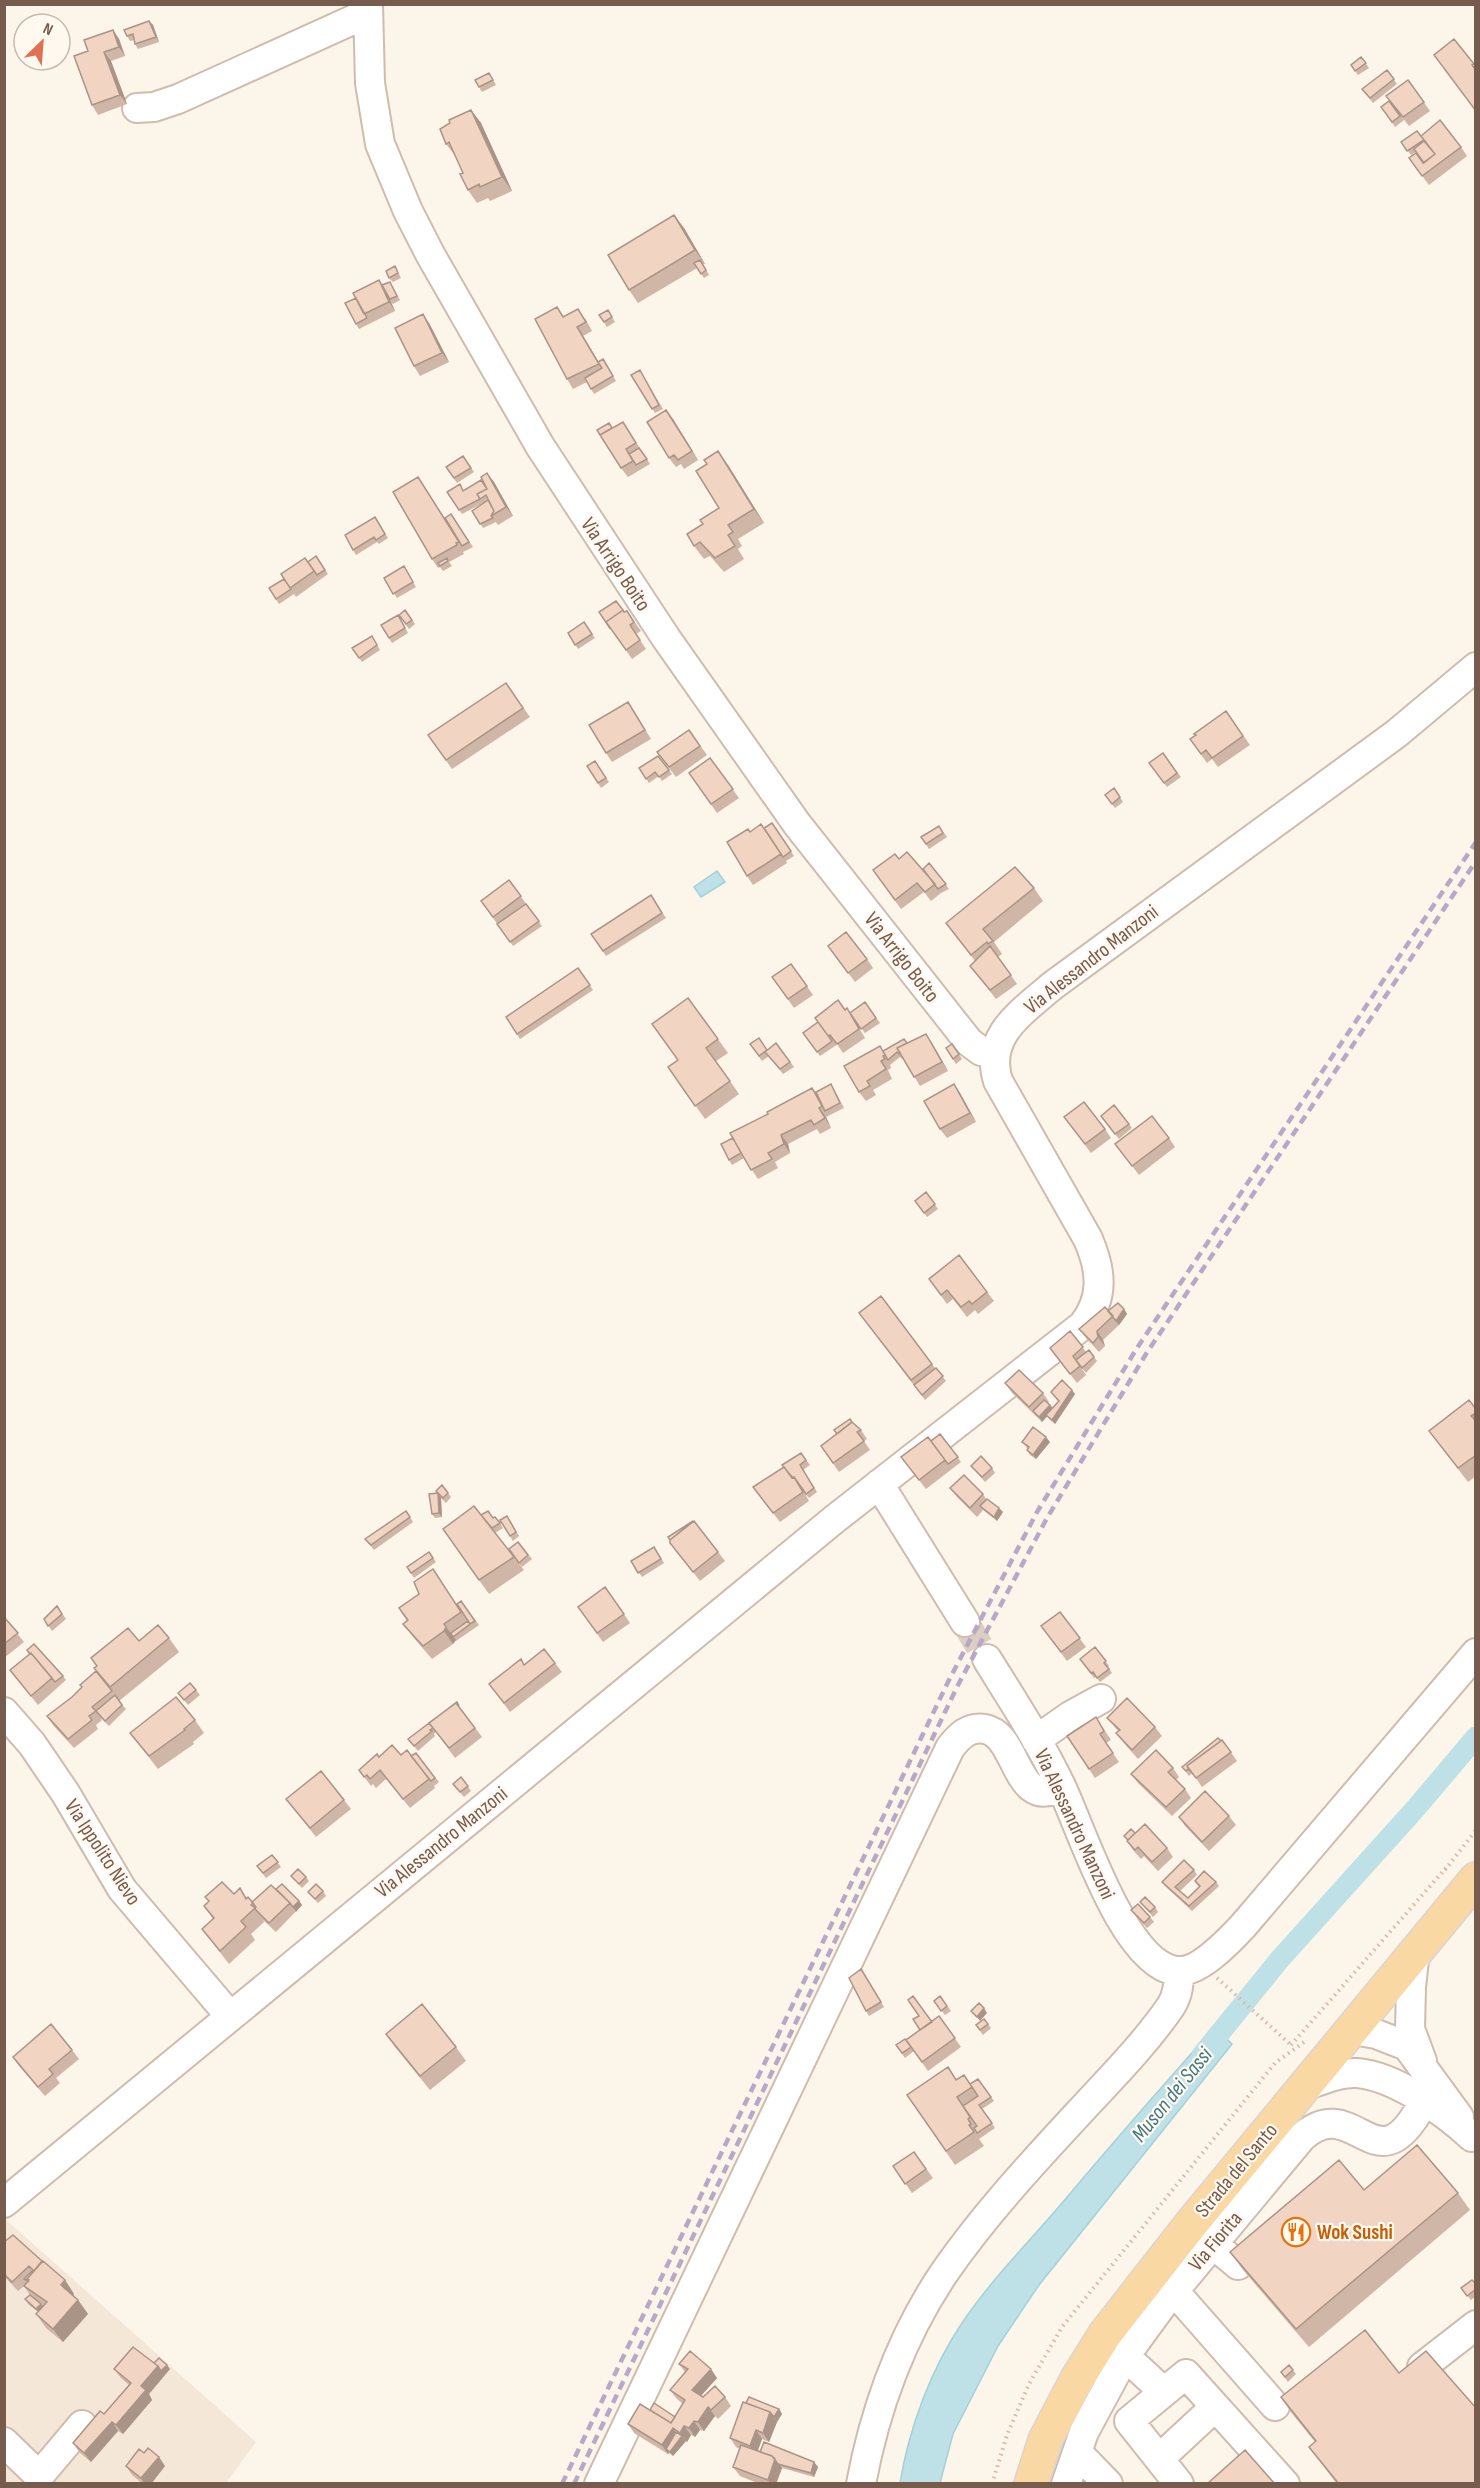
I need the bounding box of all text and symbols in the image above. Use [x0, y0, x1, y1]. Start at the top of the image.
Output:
north arrow [12, 12, 72, 72]
text: N [40, 19, 56, 40]
street label: Via Arrigo Boito [575, 513, 656, 616]
street label: Via Alessandro Manzoni [1019, 899, 1163, 1019]
street label: Via Arrigo Boito [859, 907, 945, 1007]
street label: Via Alessandro Manzoni [1029, 1745, 1120, 1903]
street label: Via Alessandro Manzoni [370, 1781, 513, 1903]
street label: Via Ippolito Nievo [59, 1795, 146, 1910]
water label: Muson dei Sassi [1126, 2042, 1219, 2148]
street label: Strada del Santo [1190, 2118, 1283, 2222]
street label: Via Fiorita [1183, 2206, 1247, 2276]
restaurant icon: Wok Sushi [1280, 2216, 1312, 2248]
place label: Wok Sushi [1317, 2220, 1393, 2245]

